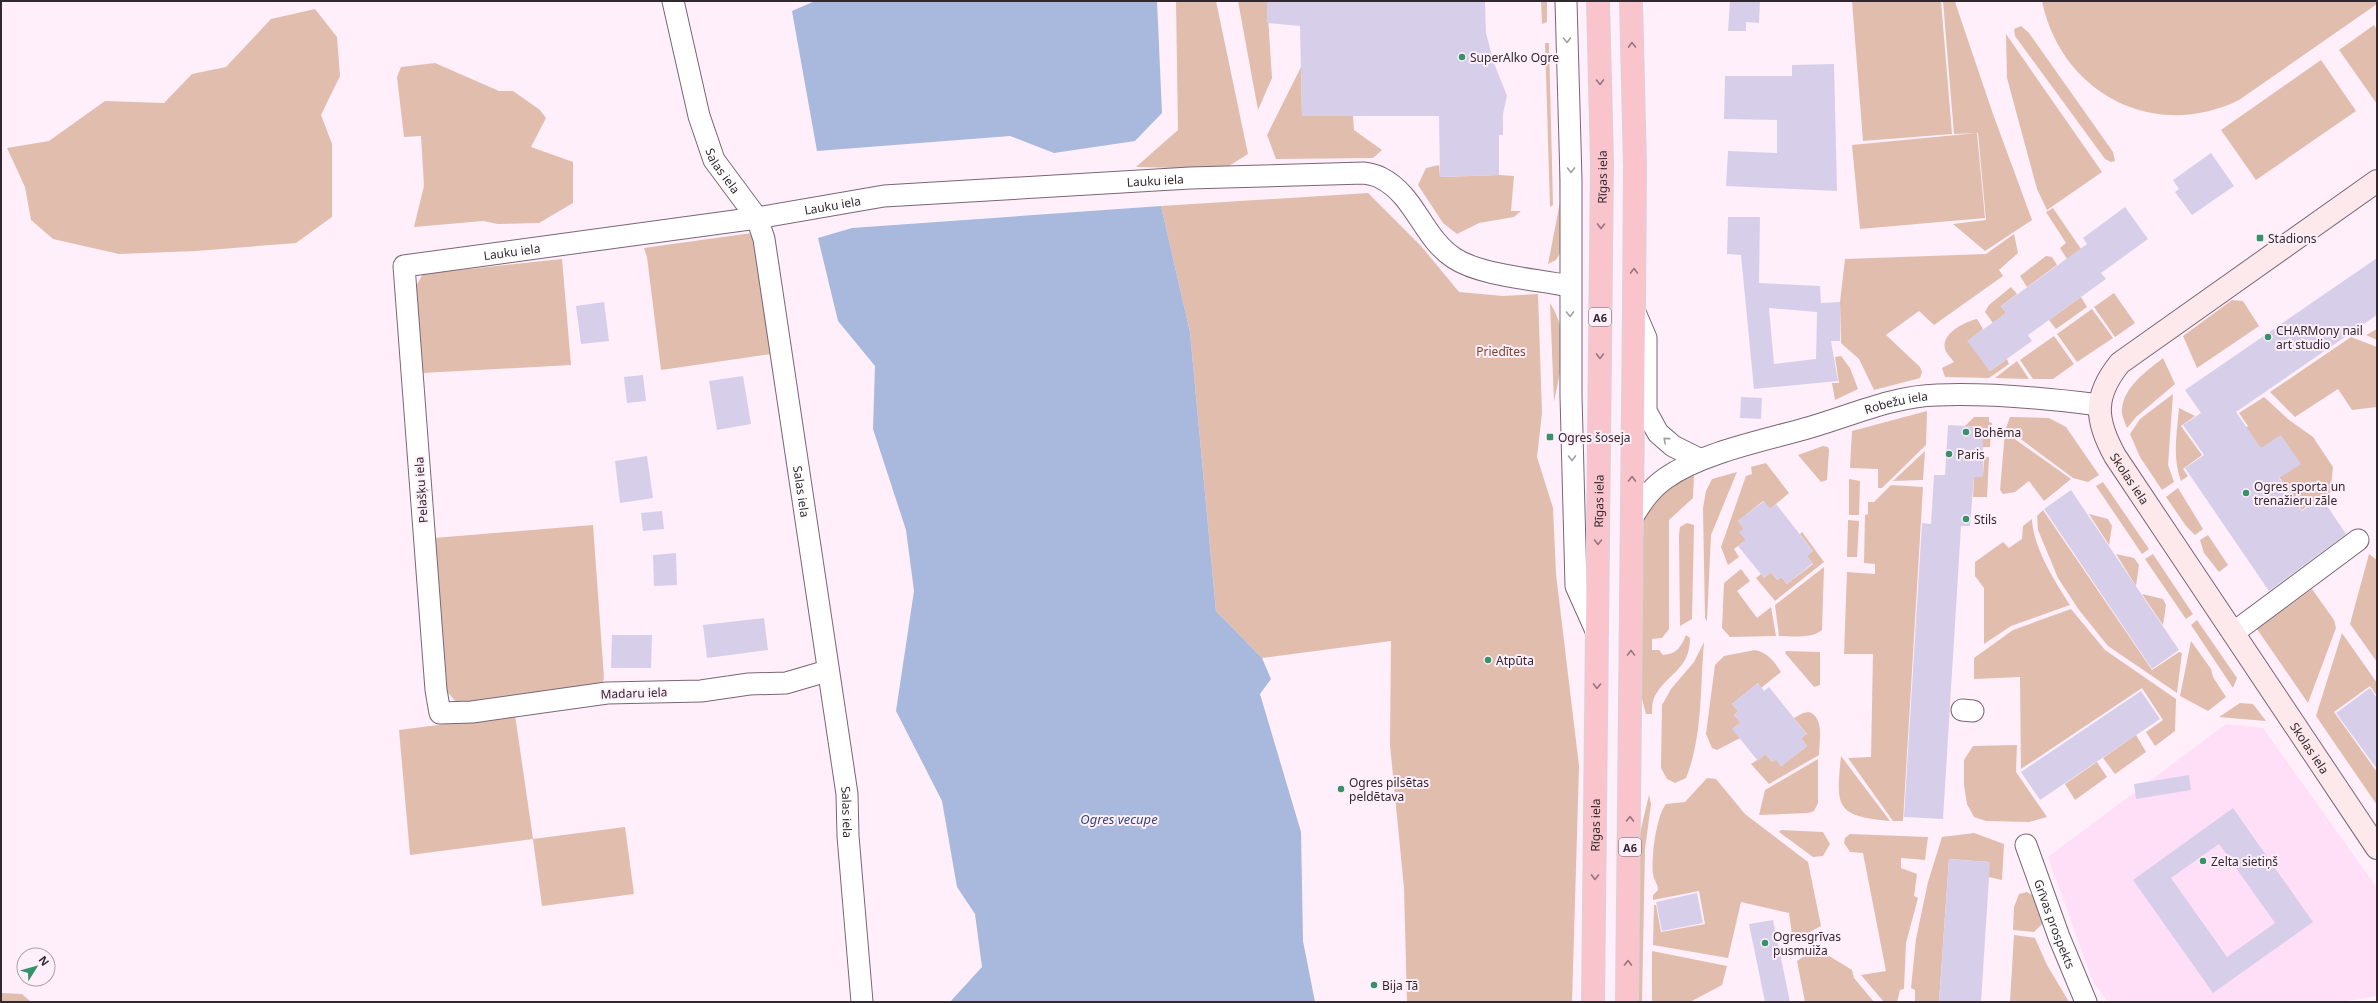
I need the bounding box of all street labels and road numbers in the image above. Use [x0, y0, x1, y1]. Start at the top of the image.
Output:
street label: Salas iela [702, 146, 744, 197]
street label: Rīgas iela [1593, 150, 1611, 204]
street label: Lauku iela [1126, 170, 1184, 190]
street label: Lauku iela [803, 192, 862, 218]
street label: Lauku iela [482, 239, 541, 264]
road number: A6 [1589, 308, 1611, 326]
street label: Robežu iela [1862, 387, 1928, 418]
street label: Skolas iela [2107, 449, 2153, 508]
street label: Pelašķu iela [410, 456, 432, 524]
street label: Salas iela [790, 465, 814, 518]
street label: Rīgas iela [1590, 474, 1607, 528]
street label: Madaru iela [600, 683, 668, 703]
street label: Skolas iela [2287, 719, 2333, 777]
street label: Salas iela [837, 785, 857, 838]
street label: Rīgas iela [1586, 798, 1604, 852]
road number: A6 [1619, 838, 1641, 856]
street label: Grīvas prospekts [2030, 877, 2080, 971]

